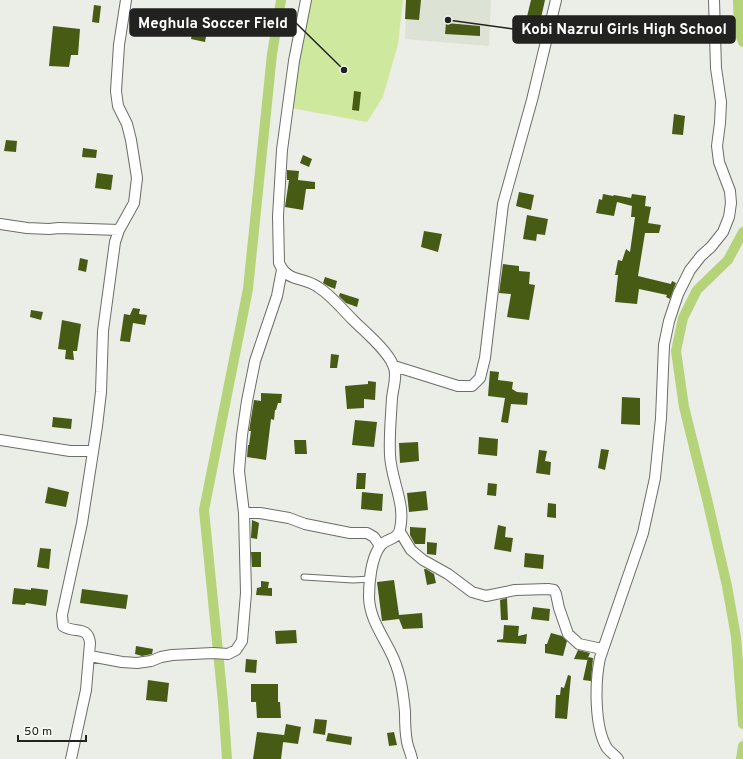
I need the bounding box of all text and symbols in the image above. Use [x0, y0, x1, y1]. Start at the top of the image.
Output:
callout: Meghula Soccer Field [130, 9, 296, 36]
text: Meghula Soccer Field [138, 15, 288, 34]
callout: Kobi Nazrul Girls High School [513, 16, 735, 43]
text: Kobi Nazrul Girls High School [521, 21, 727, 40]
scale bar [18, 717, 86, 743]
text: 50 m [24, 724, 52, 740]

